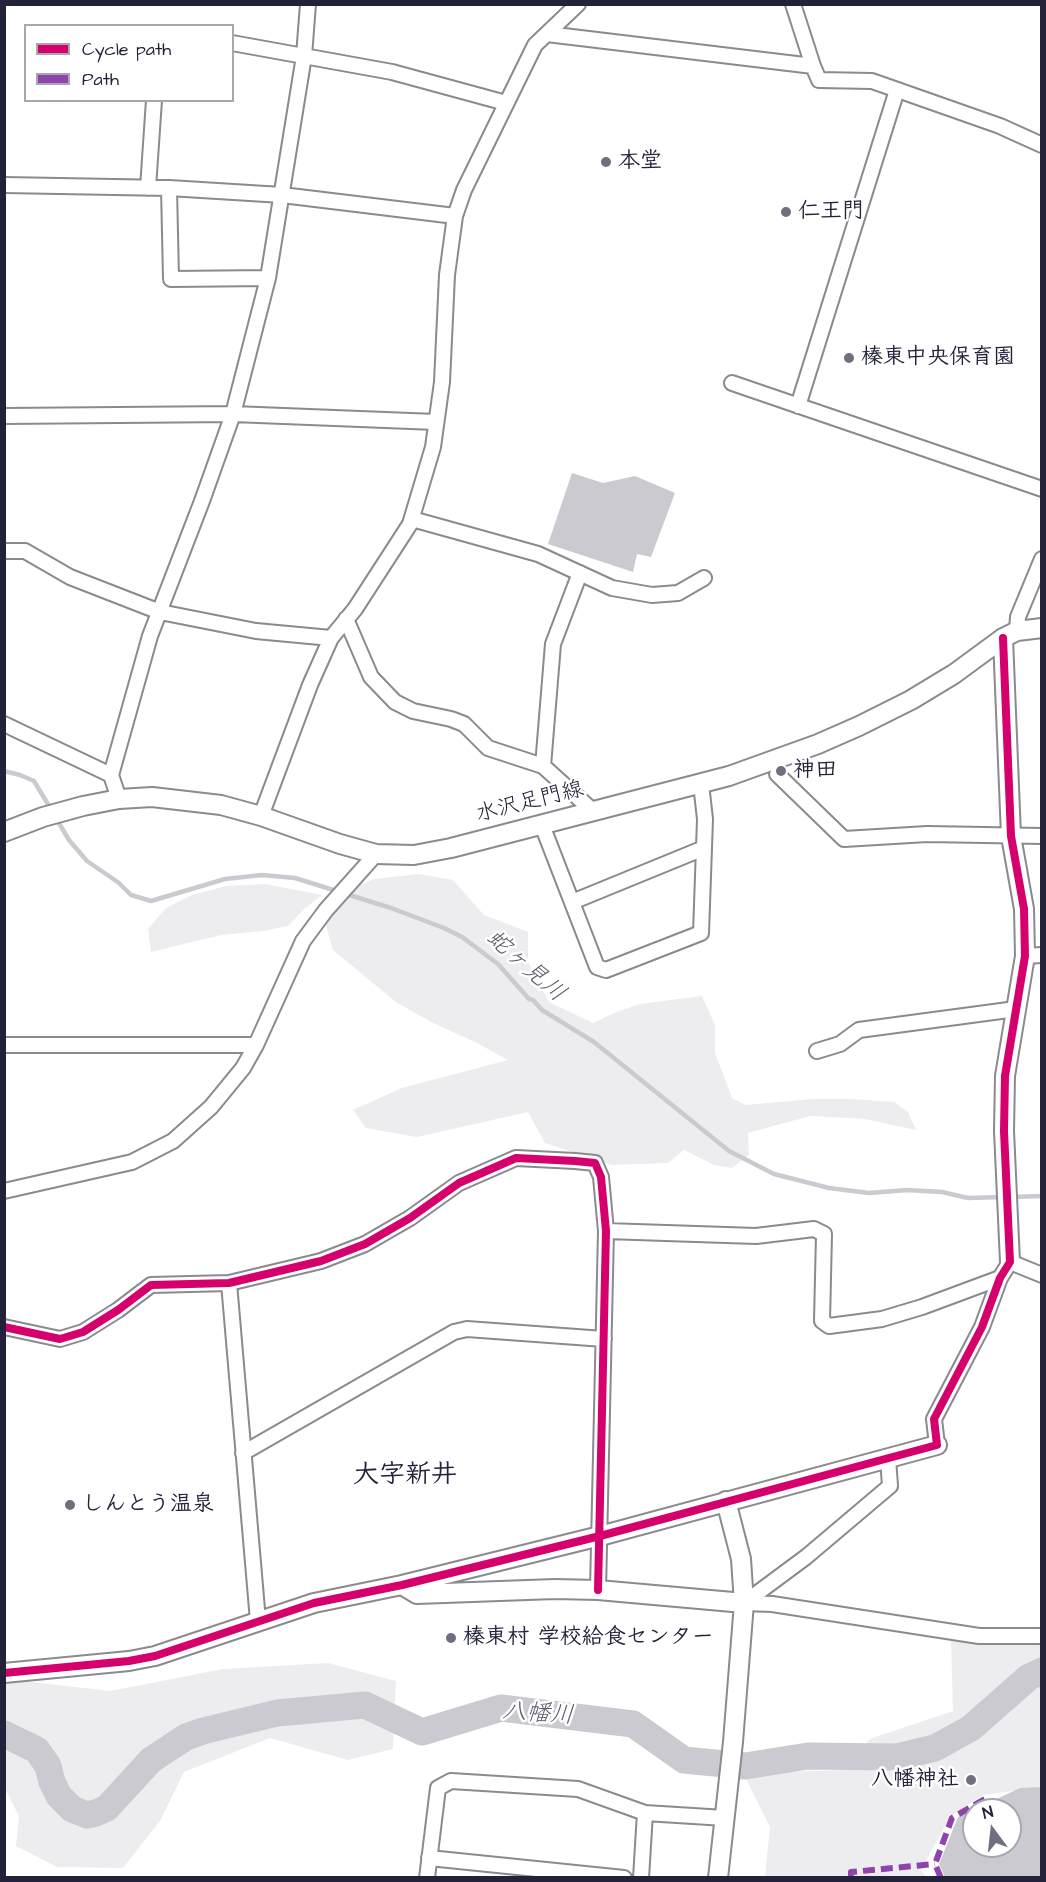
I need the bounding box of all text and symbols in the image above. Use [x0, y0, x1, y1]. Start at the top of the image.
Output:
legend [24, 24, 234, 102]
text: Cycle path [82, 37, 171, 62]
text: Path [82, 67, 119, 92]
place label: 本堂 [618, 149, 662, 175]
marker: 本堂 [599, 155, 613, 169]
place label: 仁王門 [798, 199, 864, 225]
marker: 仁王門 [779, 205, 793, 219]
place label: 榛東中央保育園 [861, 345, 1015, 371]
marker: 榛東中央保育園 [842, 351, 856, 365]
place label: 神田 [793, 758, 837, 784]
marker: 神田 [774, 764, 788, 778]
street label: 水沢足門線 [473, 777, 587, 829]
water label: 蛇ヶ見川 [479, 925, 571, 1009]
district label: 大字新井 [353, 1461, 457, 1493]
place label: しんとう温泉 [82, 1492, 214, 1518]
marker: しんとう温泉 [63, 1498, 77, 1512]
place label: 榛東村 学校給食センター [463, 1625, 714, 1651]
marker: 榛東村 学校給食センター [444, 1631, 458, 1645]
water label: 八幡川 [501, 1698, 575, 1732]
place label: 八幡神社 [871, 1767, 959, 1793]
marker: 八幡神社 [964, 1773, 978, 1787]
north arrow [962, 1798, 1022, 1858]
text: N [980, 1801, 996, 1824]

